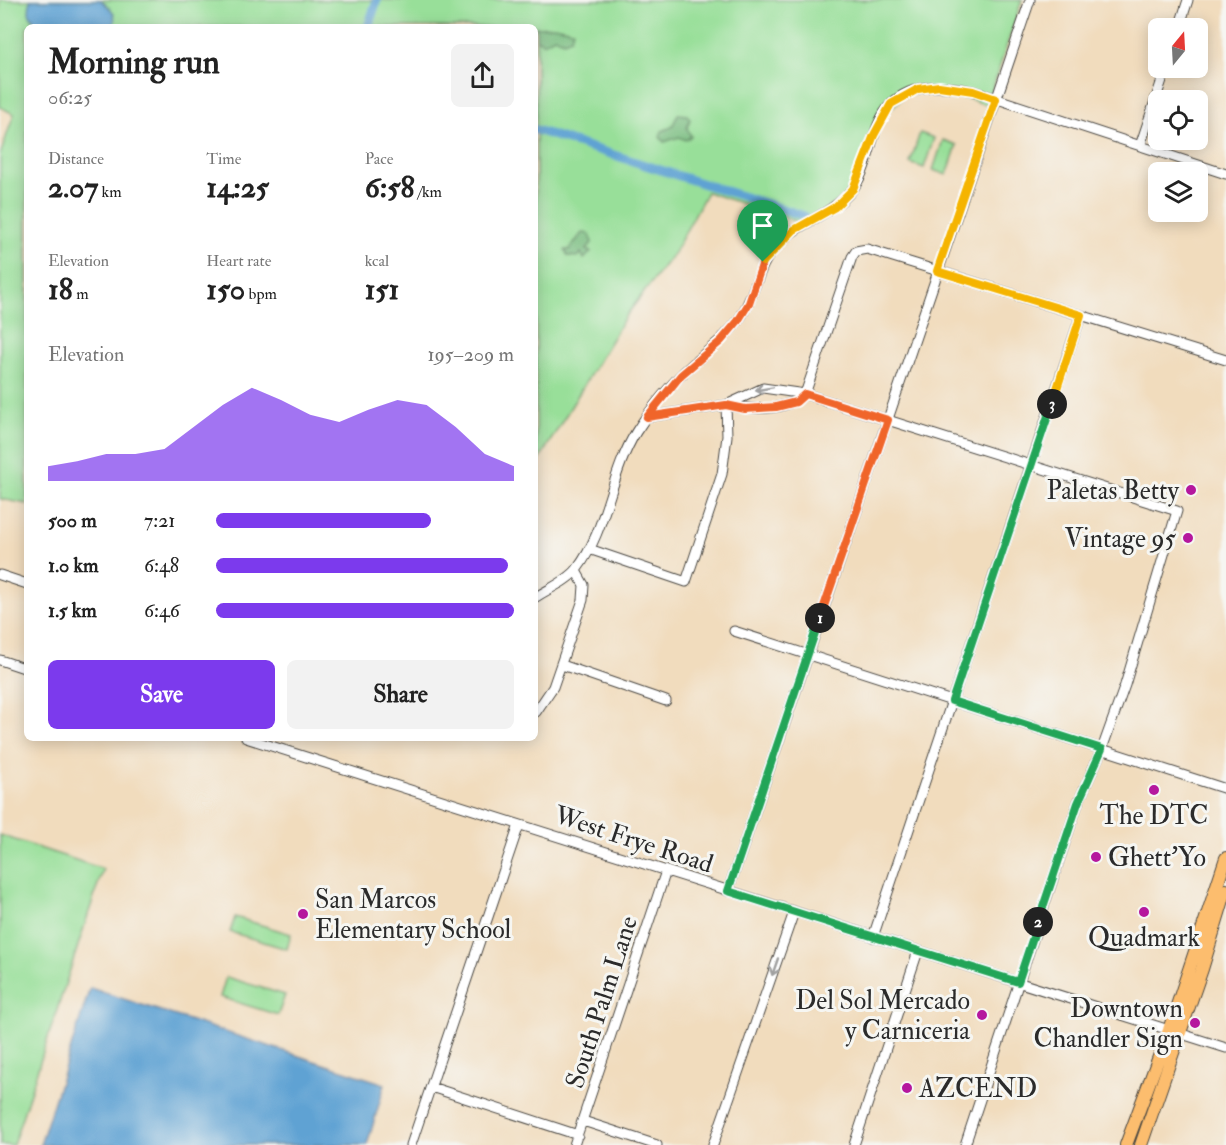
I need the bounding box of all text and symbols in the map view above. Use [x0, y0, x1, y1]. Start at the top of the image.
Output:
north arrow [1148, 18, 1208, 78]
map controls [1148, 18, 1208, 222]
text: Morning run [48, 42, 220, 83]
button: share [451, 44, 514, 107]
text: 06:25 [48, 85, 92, 110]
button: locate [1148, 90, 1208, 150]
text: Distance [48, 149, 104, 169]
text: Time [206, 149, 241, 169]
text: Pace [365, 149, 393, 169]
button: layers [1148, 162, 1208, 222]
text: 2.07 [48, 169, 98, 206]
text: 14:25 [206, 169, 269, 206]
text: 6:58 [365, 169, 414, 206]
text: km [98, 182, 122, 202]
text: /km [414, 182, 442, 202]
pin [737, 200, 788, 262]
icon: arrive [746, 209, 779, 242]
text: Elevation [48, 251, 109, 271]
text: Heart rate [206, 251, 271, 271]
text: kcal [365, 251, 389, 271]
text: 18 [48, 271, 73, 308]
text: 150 [206, 271, 245, 308]
text: 151 [365, 271, 399, 308]
text: m [73, 284, 89, 304]
text: bpm [245, 284, 277, 304]
text: Elevation [48, 342, 124, 367]
text: 195–209 m [427, 342, 514, 367]
one-way arrow [755, 384, 774, 395]
pin: 3 [1037, 389, 1067, 419]
text: 3 [1049, 394, 1055, 414]
place label: Paletas Betty [1047, 475, 1180, 507]
marker: Paletas Betty [1184, 483, 1198, 497]
text: 500 m [48, 508, 97, 533]
text: 7:21 [144, 508, 175, 533]
place label: Vintage 95 [1065, 523, 1177, 555]
marker: Vintage 95 [1181, 531, 1195, 545]
text: 1.0 km [48, 553, 99, 578]
text: 6:48 [144, 553, 179, 578]
text: 1.5 km [48, 598, 97, 623]
text: 6:46 [144, 598, 180, 623]
pin: 1 [805, 603, 835, 633]
text: 1 [817, 608, 823, 628]
button: Save [48, 660, 275, 729]
button: Share [287, 660, 514, 729]
marker: The DTC [1147, 783, 1161, 797]
street label: West Frye Road [549, 799, 717, 881]
place label: The DTC [1100, 800, 1208, 832]
place label: Ghett'Yo [1108, 842, 1206, 874]
marker: Ghett'Yo [1089, 850, 1103, 864]
place label: San Marcos Elementary School [315, 884, 512, 946]
marker: Quadmark [1137, 905, 1151, 919]
marker: San Marcos Elementary School [296, 907, 310, 921]
pin: 2 [1023, 907, 1053, 937]
street label: South Palm Lane [559, 912, 645, 1093]
text: 2 [1034, 912, 1042, 932]
place label: Quadmark [1088, 922, 1200, 954]
one-way arrow [768, 957, 779, 976]
place label: Del Sol Mercado y Carniceria [795, 985, 970, 1047]
place label: Downtown Chandler Sign [1033, 993, 1183, 1055]
marker: Del Sol Mercado y Carniceria [975, 1008, 989, 1022]
marker: Downtown Chandler Sign [1188, 1016, 1202, 1030]
place label: AZCEND [918, 1073, 1037, 1105]
marker: AZCEND [900, 1081, 914, 1095]

